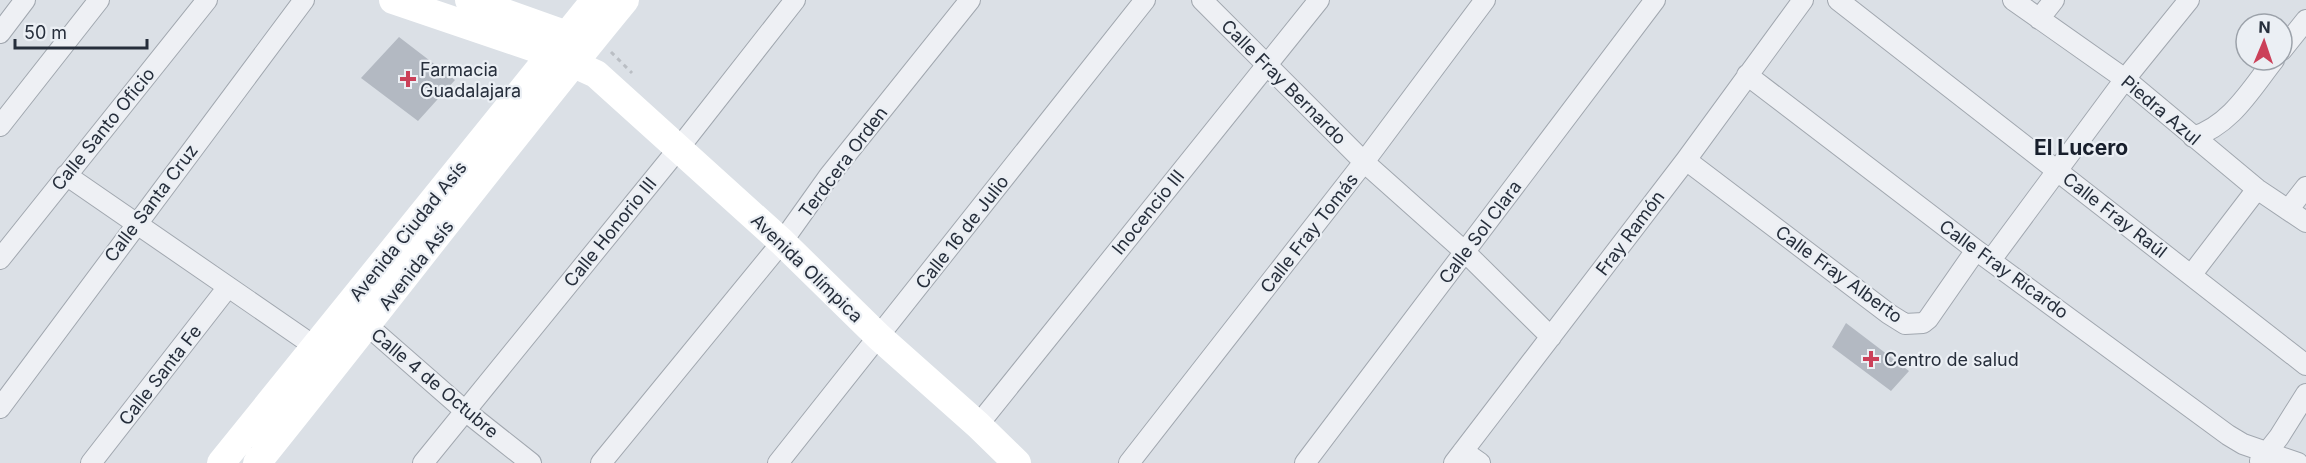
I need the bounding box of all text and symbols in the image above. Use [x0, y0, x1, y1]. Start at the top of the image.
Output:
scale bar [15, 12, 147, 50]
north arrow [2234, 12, 2294, 72]
street label: Calle Fray Bernardo [1217, 15, 1351, 149]
text: N [2258, 17, 2271, 37]
text: 50 m [24, 22, 67, 43]
place label: Farmacia Guadalajara [420, 59, 521, 101]
street label: Calle Santo Oficio [47, 63, 159, 195]
street label: Piedra Azul [2117, 71, 2205, 149]
marker: Farmacia Guadalajara [401, 72, 415, 86]
street label: Terdcera Orden [794, 102, 892, 222]
district label: El Lucero [2034, 135, 2128, 160]
street label: Calle Santa Cruz [100, 140, 202, 266]
street label: Avenida Ciudad Asís [345, 157, 471, 305]
street label: Inocencio III [1108, 165, 1188, 259]
street label: Calle Fray Raúl [2059, 168, 2171, 262]
street label: Calle Fray Tomás [1256, 169, 1362, 297]
street label: Calle 16 de Julio [911, 171, 1013, 293]
street label: Calle Honorio III [559, 173, 661, 291]
street label: Calle Sol Clara [1434, 176, 1526, 288]
street label: Fray Ramón [1591, 186, 1669, 280]
street label: Avenida Olímpica [747, 209, 867, 327]
street label: Calle Fray Ricardo [1935, 215, 2073, 323]
street label: Avenida Asís [374, 216, 458, 314]
street label: Calle Fray Alberto [1772, 221, 1906, 327]
street label: Calle Santa Fe [114, 321, 206, 429]
street label: Calle 4 de Octubre [367, 324, 503, 442]
place label: Centro de salud [1884, 349, 2019, 370]
marker: Centro de salud [1862, 350, 1880, 368]

